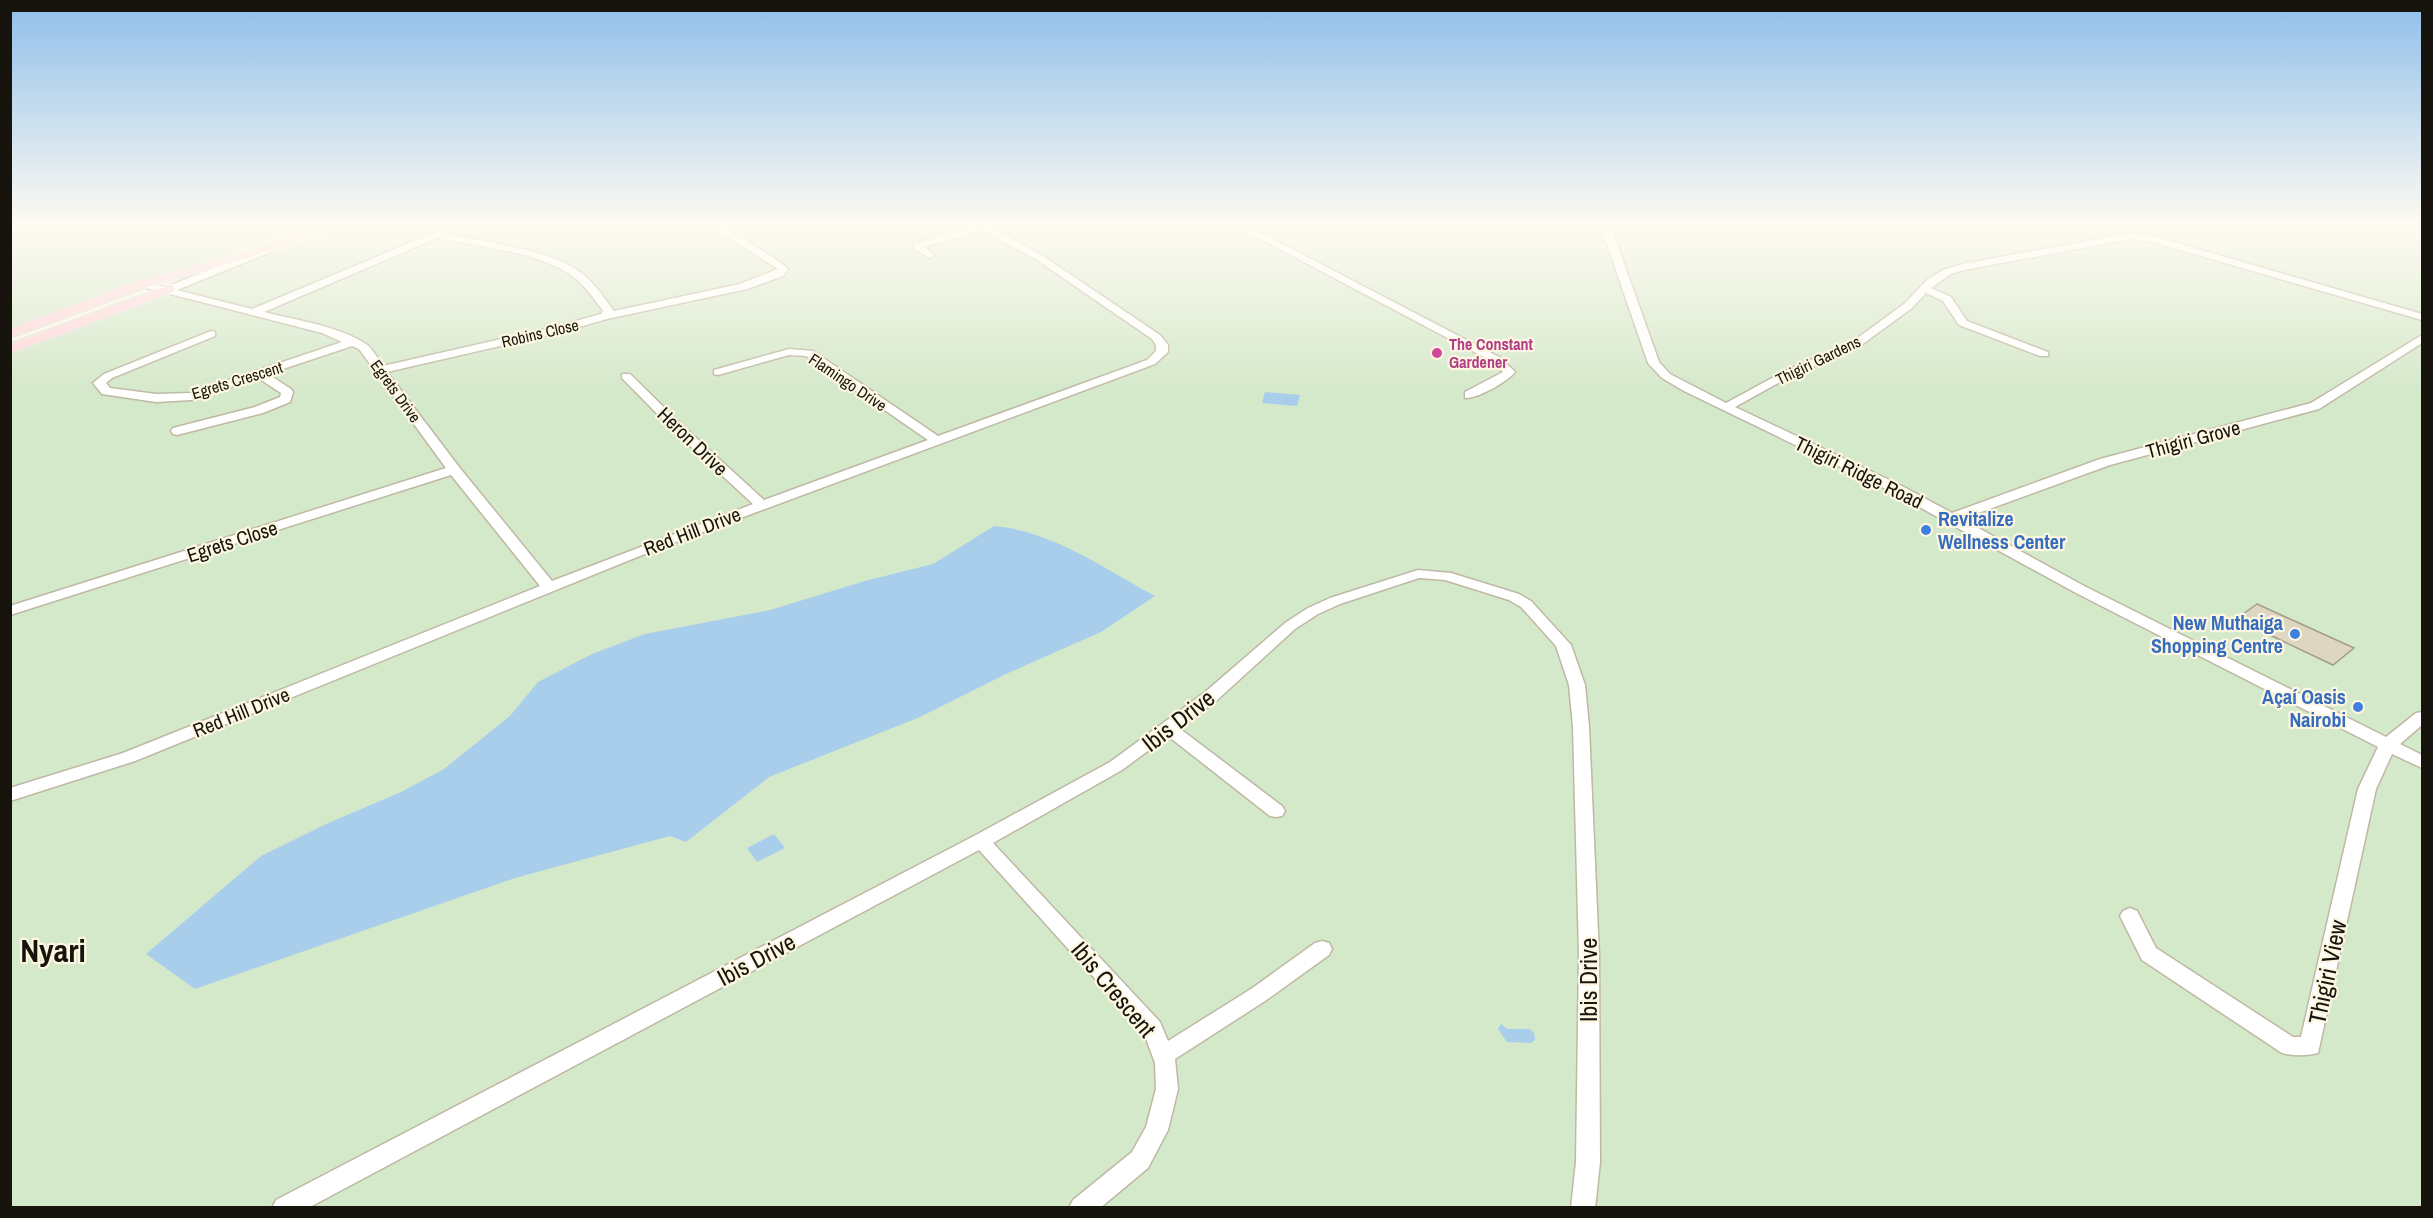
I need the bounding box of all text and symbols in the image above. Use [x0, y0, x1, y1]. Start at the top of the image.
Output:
street label: Robins Close [499, 313, 581, 353]
street label: Thigiri Gardens [1772, 330, 1864, 390]
place label: The Constant Gardener [1449, 333, 1533, 373]
marker: The Constant Gardener [1430, 346, 1444, 360]
street label: Flamingo Drive [805, 348, 891, 416]
street label: Egrets Drive [366, 355, 426, 427]
street label: Egrets Crescent [189, 356, 286, 404]
street label: Heron Drive [652, 401, 734, 481]
street label: Thigiri Grove [2143, 413, 2243, 465]
street label: Thigiri Ridge Road [1790, 429, 1928, 515]
street label: Red Hill Drive [640, 500, 744, 562]
place label: Revitalize Wellness Center [1938, 505, 2066, 555]
street label: Egrets Close [183, 514, 281, 568]
marker: Revitalize Wellness Center [1919, 523, 1933, 537]
place label: New Muthaiga Shopping Centre [2151, 609, 2283, 659]
marker: New Muthaiga Shopping Centre [2288, 627, 2302, 641]
street label: Red Hill Drive [189, 680, 293, 744]
street label: Ibis Drive [1135, 681, 1221, 759]
place label: Açaí Oasis Nairobi [2262, 683, 2346, 733]
marker: Açaí Oasis Nairobi [2351, 700, 2365, 714]
street label: Thigiri View [2300, 916, 2354, 1027]
street label: Ibis Drive [711, 925, 801, 993]
district label: Nyari [20, 929, 86, 972]
street label: Ibis Crescent [1064, 934, 1164, 1044]
street label: Ibis Drive [1572, 938, 1604, 1022]

